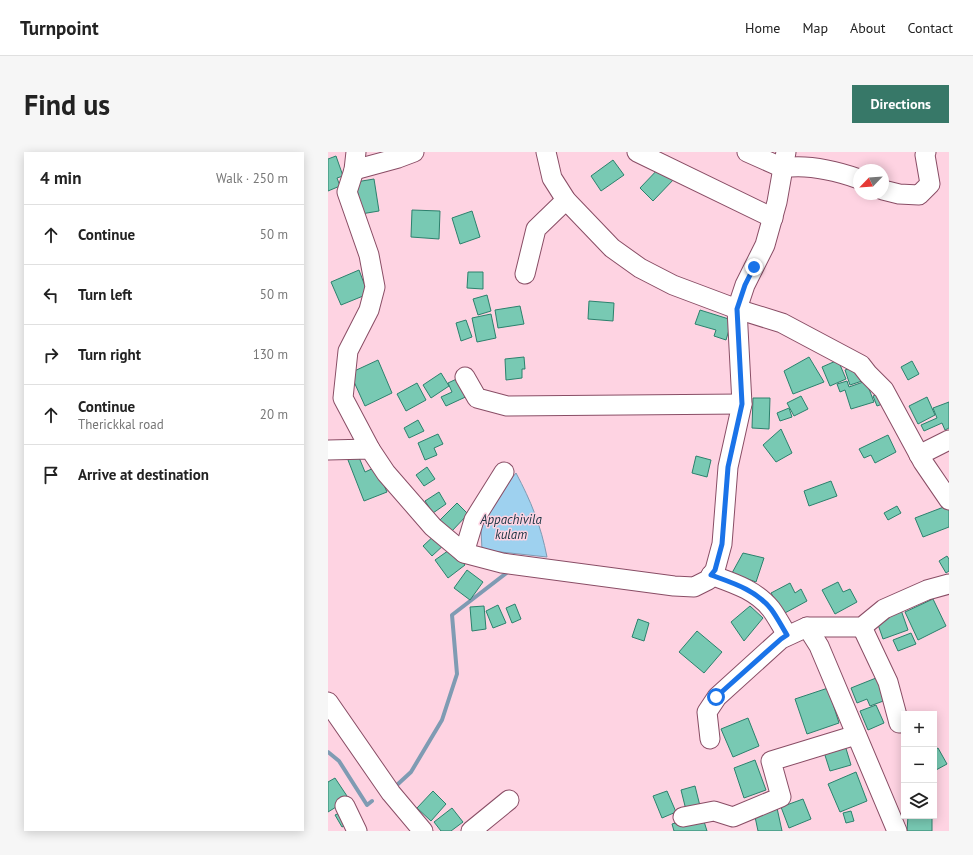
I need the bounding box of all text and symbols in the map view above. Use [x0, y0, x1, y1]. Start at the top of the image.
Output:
text: Turnpoint [20, 16, 99, 40]
text: Home [745, 19, 780, 37]
text: Map [802, 19, 828, 37]
text: About [850, 19, 886, 37]
text: Contact [908, 19, 953, 37]
button: Directions [852, 85, 949, 123]
text: Find us [24, 86, 110, 123]
north arrow [853, 164, 889, 200]
text: 4 min [40, 167, 81, 189]
text: Walk · 250 m [216, 170, 288, 187]
icon: ahead [40, 224, 62, 246]
text: Continue [78, 225, 135, 244]
text: 50 m [260, 226, 288, 243]
route end [745, 258, 763, 276]
icon: left [40, 284, 62, 306]
text: Turn left [78, 285, 132, 304]
text: 50 m [260, 286, 288, 303]
icon: right [40, 344, 62, 366]
text: Turn right [78, 345, 141, 364]
text: 130 m [253, 346, 288, 363]
text: Continue [78, 397, 135, 416]
icon: ahead [40, 404, 62, 426]
text: 20 m [260, 406, 288, 423]
text: Therickkal road [78, 416, 164, 433]
icon: arrive [40, 464, 62, 486]
text: Arrive at destination [78, 465, 209, 484]
water label: Appachivila kulam [479, 511, 542, 543]
route start [707, 688, 725, 706]
map controls [901, 711, 937, 819]
button: + [901, 711, 937, 747]
button: − [901, 747, 937, 783]
button: layers [901, 783, 937, 819]

